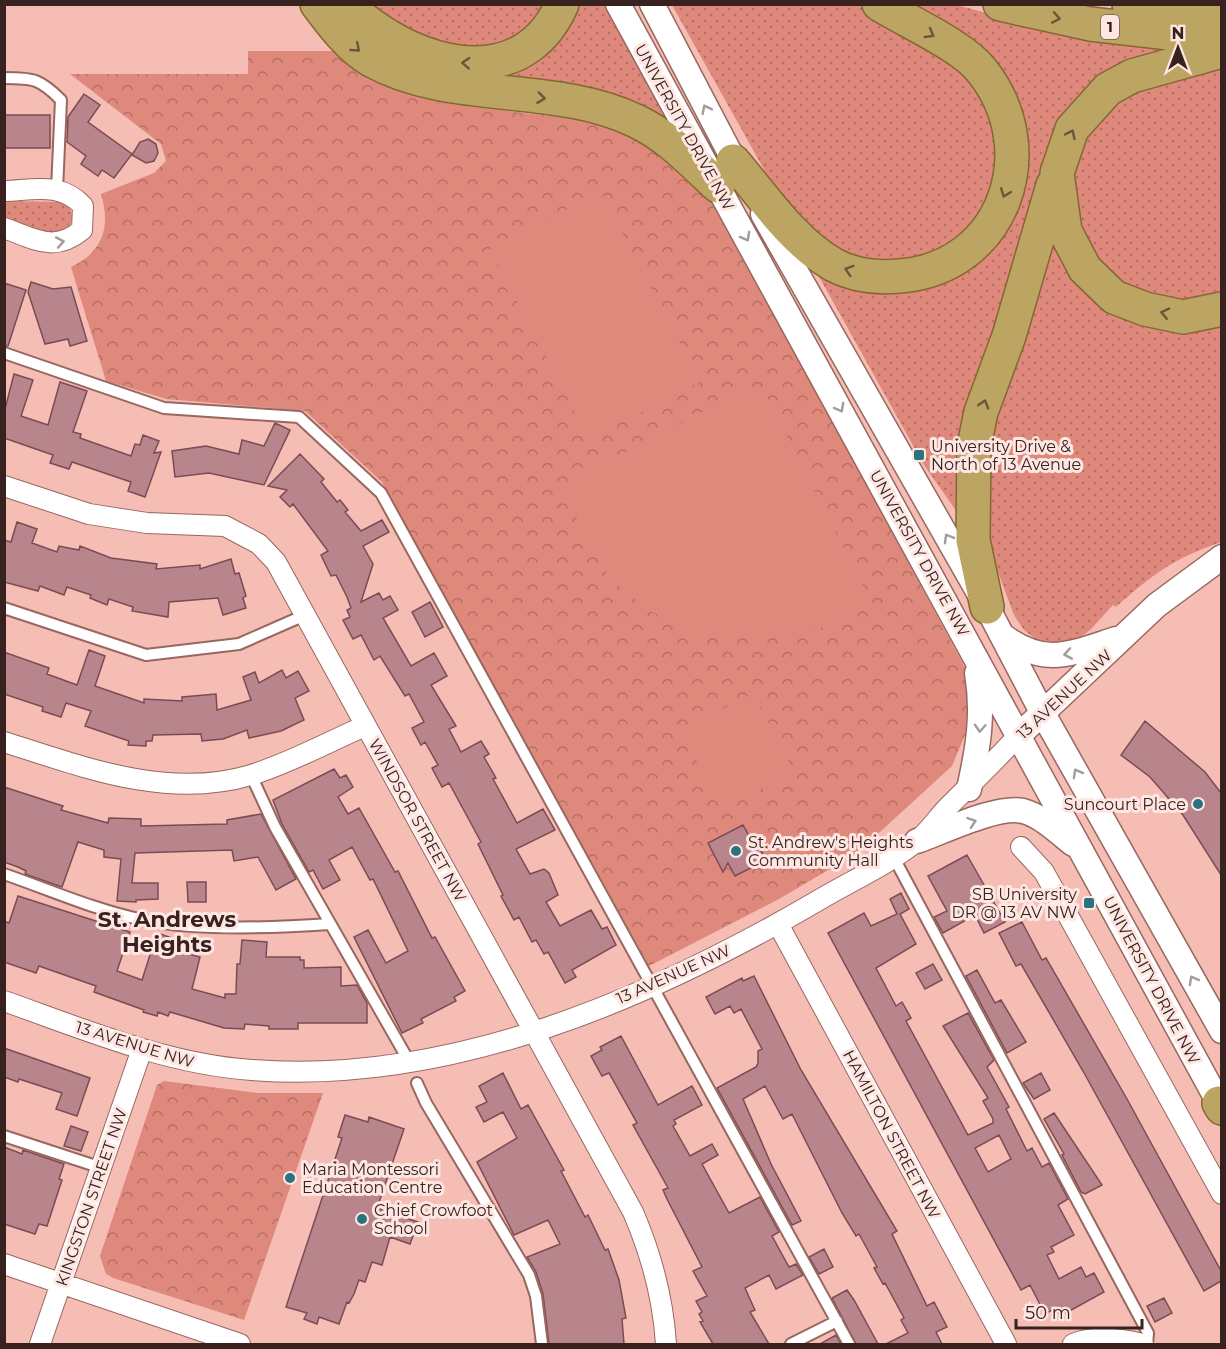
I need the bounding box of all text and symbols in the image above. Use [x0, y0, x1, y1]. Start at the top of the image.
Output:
one-way arrow [1051, 11, 1061, 24]
road number: 1 [1101, 15, 1119, 39]
north arrow [1148, 18, 1208, 78]
text: N [1172, 24, 1184, 43]
one-way arrow [924, 27, 934, 38]
one-way arrow [349, 41, 360, 52]
street label: UNIVERSITY DRIVE NW [631, 41, 738, 214]
one-way arrow [461, 56, 470, 69]
one-way arrow [537, 92, 546, 104]
one-way arrow [702, 105, 713, 115]
one-way arrow [1064, 129, 1076, 140]
one-way arrow [1000, 187, 1012, 198]
one-way arrow [739, 231, 750, 242]
one-way arrow [55, 236, 65, 249]
one-way arrow [844, 265, 855, 277]
one-way arrow [1160, 308, 1170, 321]
one-way arrow [977, 400, 989, 410]
one-way arrow [833, 402, 844, 412]
place label: University Drive & North of 13 Avenue [931, 437, 1081, 474]
marker: University Drive & North of 13 Avenue [912, 448, 926, 462]
street label: UNIVERSITY DRIVE NW [866, 467, 973, 640]
one-way arrow [944, 534, 955, 544]
street label: 13 AVENUE NW [1013, 645, 1116, 743]
one-way arrow [1063, 647, 1073, 659]
one-way arrow [974, 724, 987, 733]
street label: WINDSOR STREET NW [365, 735, 470, 905]
one-way arrow [1072, 769, 1084, 779]
place label: Suncourt Place [1064, 795, 1186, 814]
marker: Suncourt Place [1191, 797, 1205, 811]
one-way arrow [966, 816, 977, 829]
place label: St. Andrew's Heights Community Hall [748, 833, 913, 870]
marker: St. Andrew's Heights Community Hall [729, 844, 743, 858]
place label: SB University DR @ 13 AV NW [952, 885, 1077, 922]
street label: UNIVERSITY DRIVE NW [1099, 893, 1204, 1068]
marker: SB University DR @ 13 AV NW [1082, 896, 1096, 910]
district label: St. Andrews Heights [98, 906, 236, 958]
street label: 13 AVENUE NW [613, 941, 733, 1008]
one-way arrow [1189, 976, 1200, 986]
street label: 13 AVENUE NW [73, 1017, 196, 1072]
street label: HAMILTON STREET NW [839, 1047, 944, 1222]
street label: KINGSTON STREET NW [52, 1106, 131, 1289]
place label: Maria Montessori Education Centre [302, 1160, 442, 1197]
marker: Maria Montessori Education Centre [283, 1171, 297, 1185]
place label: Chief Crowfoot School [374, 1201, 494, 1238]
marker: Chief Crowfoot School [355, 1212, 369, 1226]
scale bar [1016, 1292, 1142, 1330]
text: 50 m [1025, 1302, 1071, 1324]

